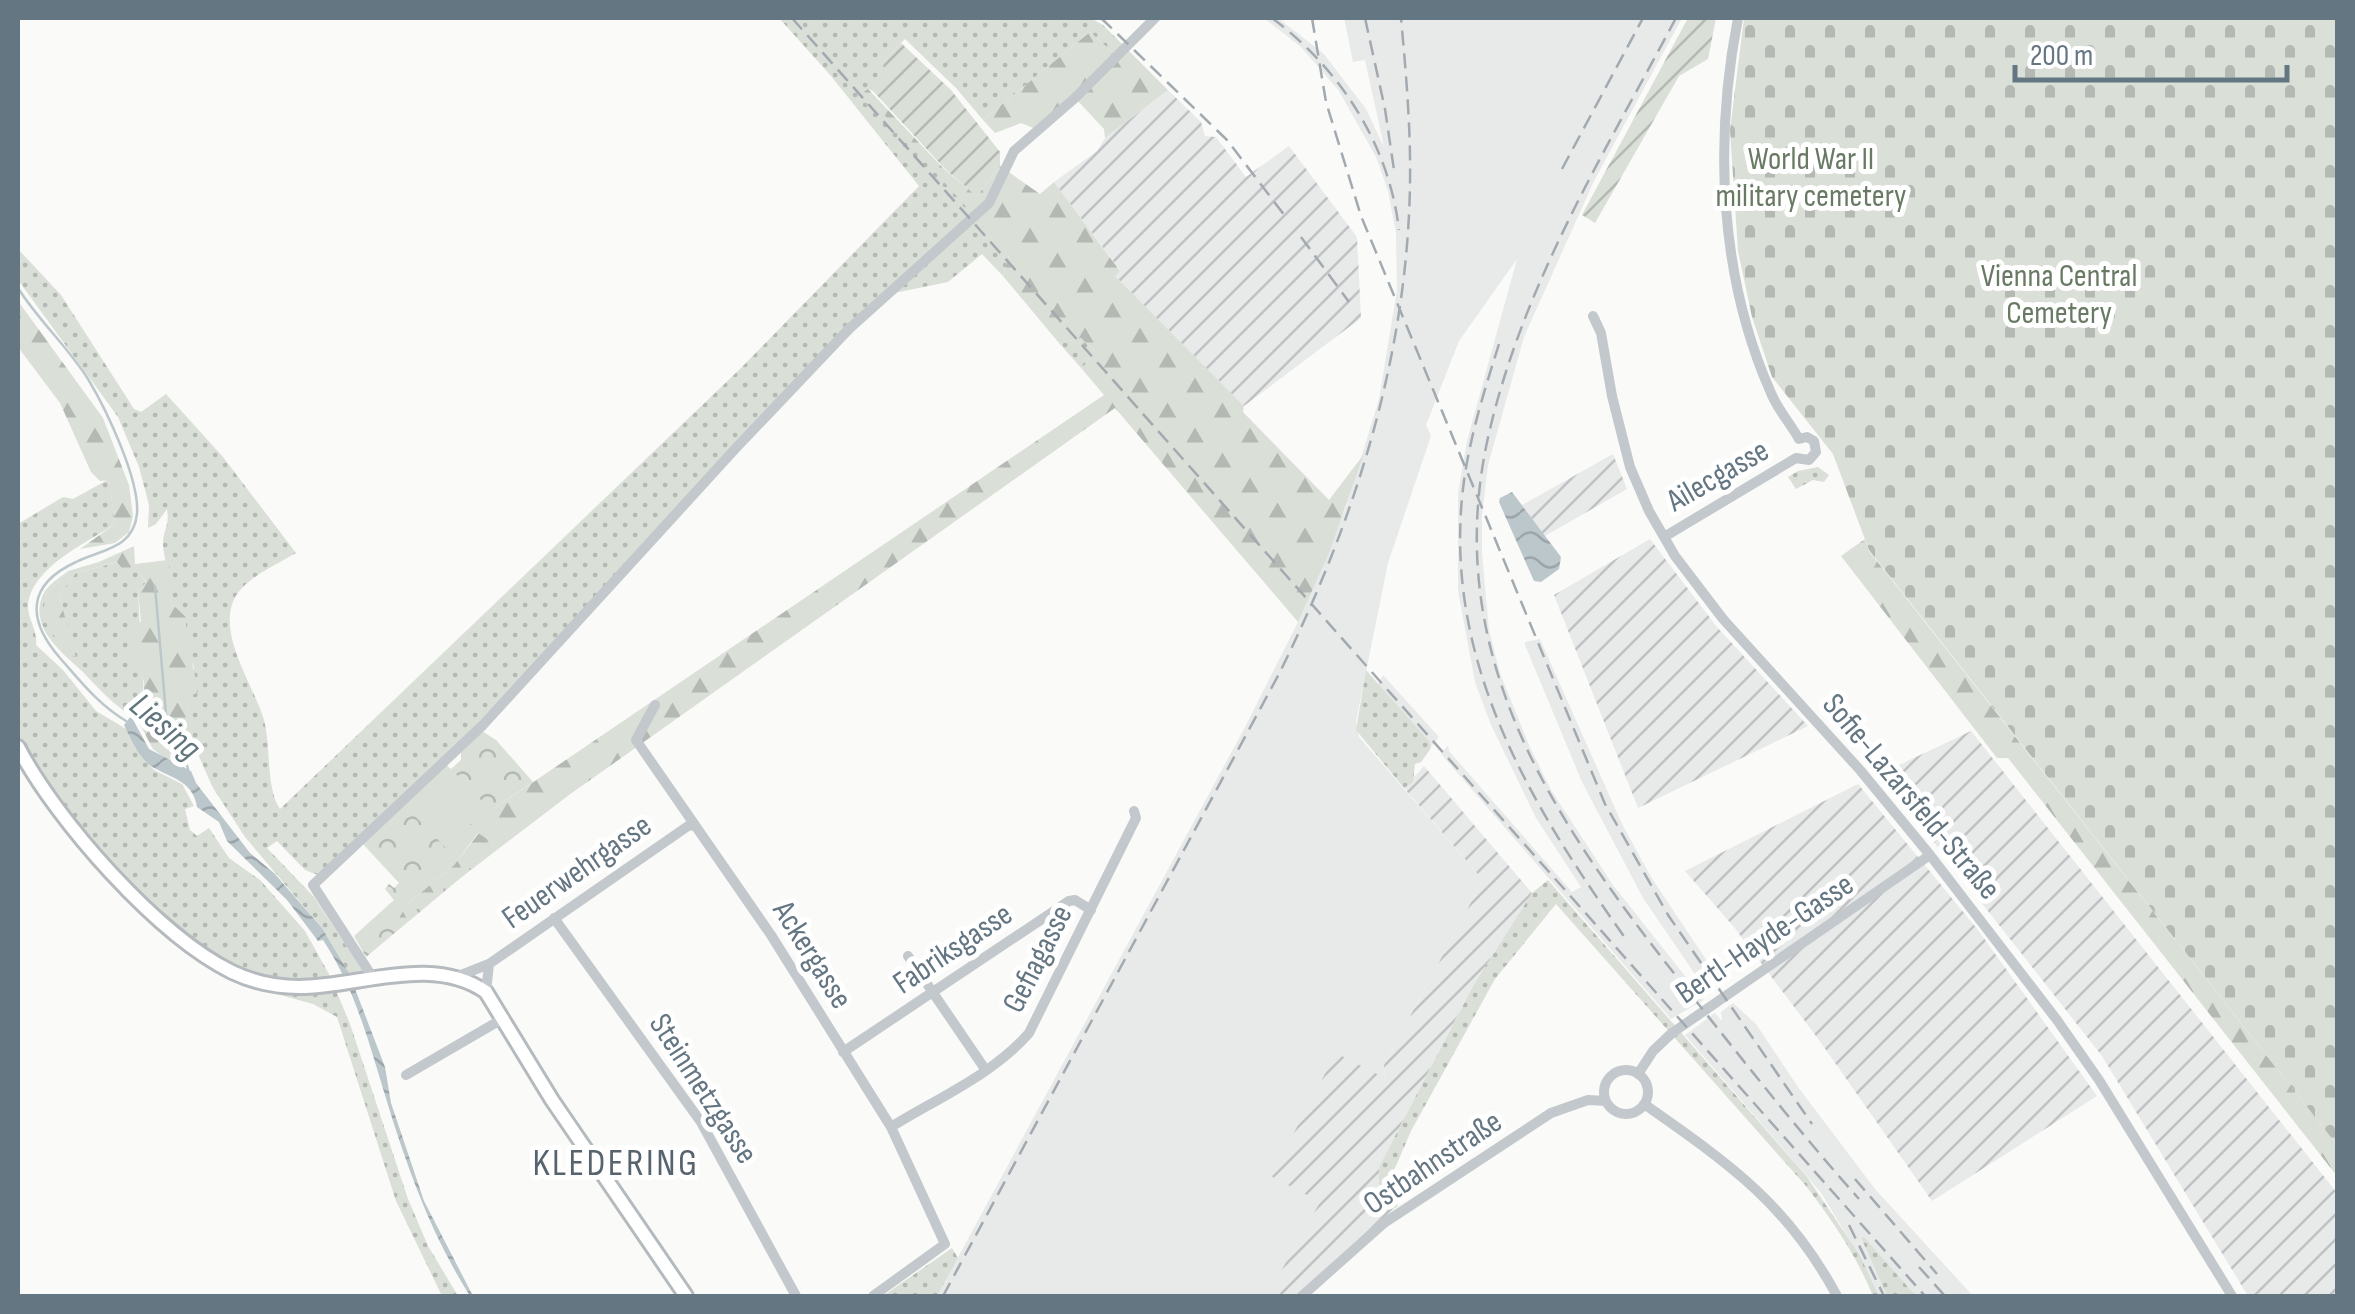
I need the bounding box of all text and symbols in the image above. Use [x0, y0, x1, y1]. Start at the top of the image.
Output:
scale bar [2015, 20, 2288, 82]
text: 200 m [2030, 38, 2093, 74]
park label: World War II military cemetery [1716, 140, 1906, 216]
park label: Vienna Central Cemetery [1981, 257, 2137, 333]
street label: Ailecgasse [1659, 431, 1776, 521]
water label: Liesing [121, 684, 209, 770]
street label: Sofie-Lazarsfeld-Straße [1814, 686, 2008, 908]
street label: Feuerwehrgasse [495, 806, 659, 938]
street label: Bertl-Hayde-Gasse [1669, 865, 1861, 1013]
street label: Ackergasse [763, 893, 860, 1016]
street label: Fabriksgasse [886, 895, 1020, 1003]
street label: Gefiagasse [994, 899, 1082, 1019]
street label: Steinmetzgasse [640, 1007, 766, 1171]
street label: Ostbahnstraße [1356, 1103, 1510, 1223]
district label: KLEDERING [532, 1141, 700, 1186]

